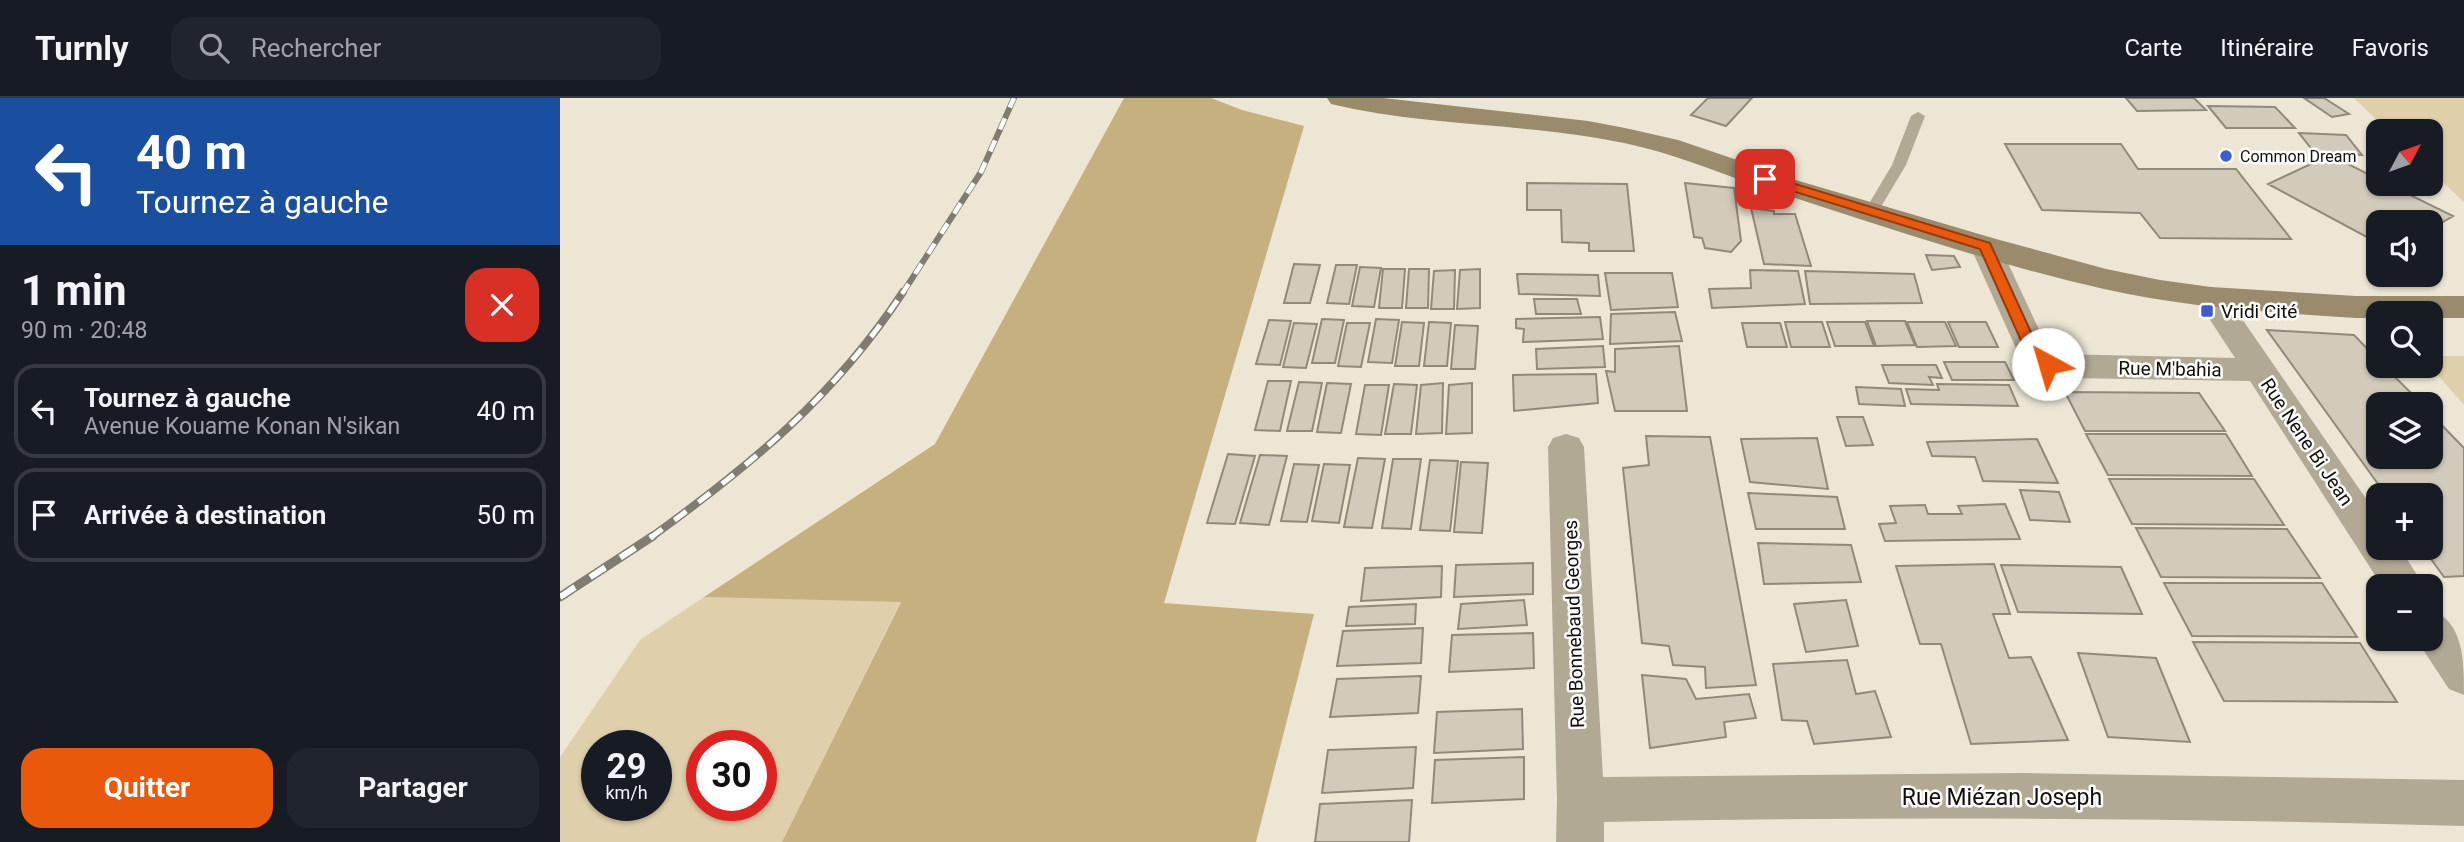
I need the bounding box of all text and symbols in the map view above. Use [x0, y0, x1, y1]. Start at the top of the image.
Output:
search box [171, 17, 661, 80]
text: Turnly [35, 29, 129, 68]
icon: search [195, 29, 233, 67]
text: Rechercher [251, 33, 381, 63]
text: Carte [2124, 34, 2182, 62]
text: Itinéraire [2220, 34, 2314, 62]
text: Favoris [2352, 34, 2429, 62]
north arrow [2366, 119, 2443, 196]
map controls [2366, 119, 2443, 651]
text: 40 m [136, 124, 247, 181]
icon: left [21, 126, 112, 217]
place label: Common Dream [2240, 147, 2357, 166]
marker: Common Dream [2218, 148, 2234, 164]
pin [1735, 149, 1795, 209]
icon: arrive [1746, 160, 1784, 198]
text: Tournez à gauche [136, 183, 388, 221]
button: sound [2366, 210, 2443, 287]
text: 1 min [21, 266, 127, 315]
button: close [465, 268, 539, 342]
place label: Vridi Cité [2221, 300, 2297, 323]
button: search [2366, 301, 2443, 378]
marker: Vridi Cité [2199, 303, 2215, 319]
text: 90 m · 20:48 [21, 317, 147, 344]
position arrow [2011, 327, 2085, 401]
street label: Rue M'bahia [2118, 357, 2222, 381]
street label: Rue Nene Bi Jean [2256, 374, 2358, 510]
text: Tournez à gauche [84, 383, 291, 413]
icon: left [25, 392, 63, 430]
button: layers [2366, 392, 2443, 469]
text: 40 m [477, 396, 535, 426]
text: Avenue Kouame Konan N'sikan [84, 413, 400, 440]
button: + [2366, 483, 2443, 560]
icon: arrive [25, 496, 63, 534]
text: Arrivée à destination [84, 500, 326, 530]
text: 50 m [477, 500, 535, 530]
street label: Rue Bonnebaud Georges [1559, 520, 1589, 728]
button: − [2366, 574, 2443, 651]
speed limit sign: 30 [686, 730, 777, 821]
text: 29 [606, 746, 647, 787]
button: Quitter [21, 748, 273, 828]
button: Partager [287, 748, 539, 828]
text: km/h [605, 782, 648, 803]
street label: Rue Miézan Joseph [1902, 784, 2102, 811]

